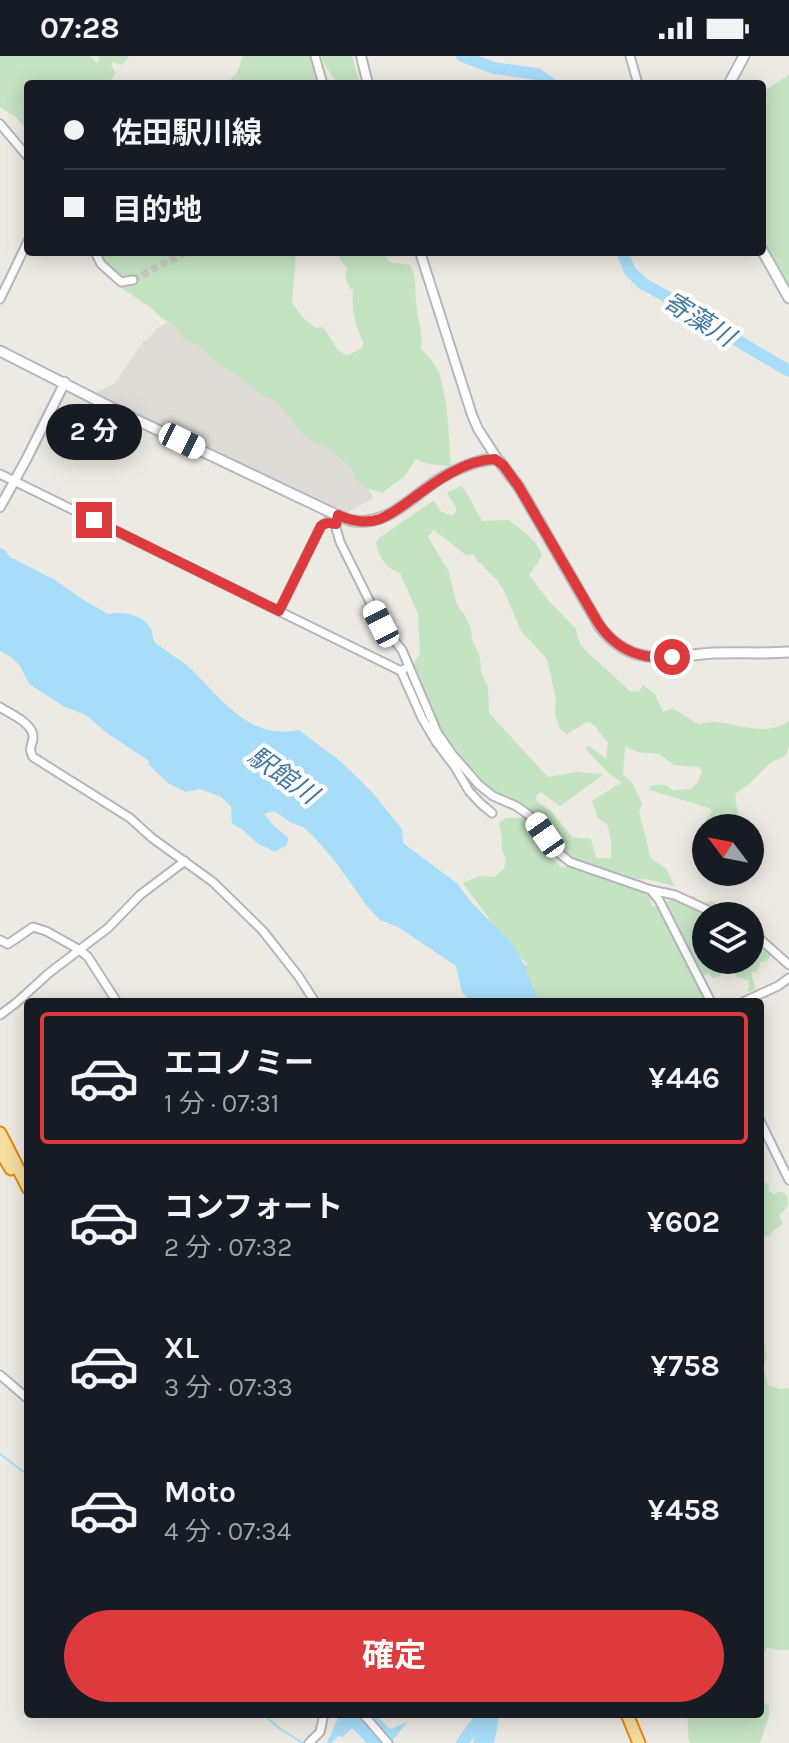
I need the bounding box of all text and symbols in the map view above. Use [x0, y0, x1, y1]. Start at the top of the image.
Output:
text: 07:28 [40, 10, 120, 46]
text: 佐田駅川線 [112, 115, 262, 151]
text: 目的地 [112, 192, 202, 228]
water label: 寄藻川 [657, 286, 743, 355]
callout: 2 分 [46, 404, 142, 460]
text: 2 分 [70, 416, 118, 447]
car [155, 420, 209, 462]
route end [76, 502, 112, 538]
car [359, 597, 403, 651]
route start [654, 639, 690, 675]
water label: 駅館川 [242, 740, 326, 812]
car [521, 808, 569, 862]
north arrow [692, 814, 764, 886]
map controls [692, 814, 764, 974]
button: layers [692, 902, 764, 974]
icon: car [68, 1042, 140, 1114]
text: エコノミー [164, 1045, 314, 1081]
text: ¥446 [648, 1060, 720, 1096]
text: 1 分 · 07:31 [164, 1088, 279, 1119]
icon: car [68, 1186, 140, 1258]
text: コンフォート [164, 1189, 343, 1225]
text: ¥602 [647, 1204, 720, 1240]
text: 2 分 · 07:32 [164, 1232, 292, 1263]
icon: car [68, 1330, 140, 1402]
text: XL [164, 1330, 199, 1366]
text: ¥758 [651, 1348, 720, 1384]
text: 3 分 · 07:33 [164, 1372, 293, 1403]
icon: car [68, 1474, 140, 1546]
text: Moto [164, 1474, 236, 1510]
text: ¥458 [648, 1492, 720, 1528]
text: 4 分 · 07:34 [164, 1516, 291, 1547]
button: 確定 [64, 1610, 724, 1702]

